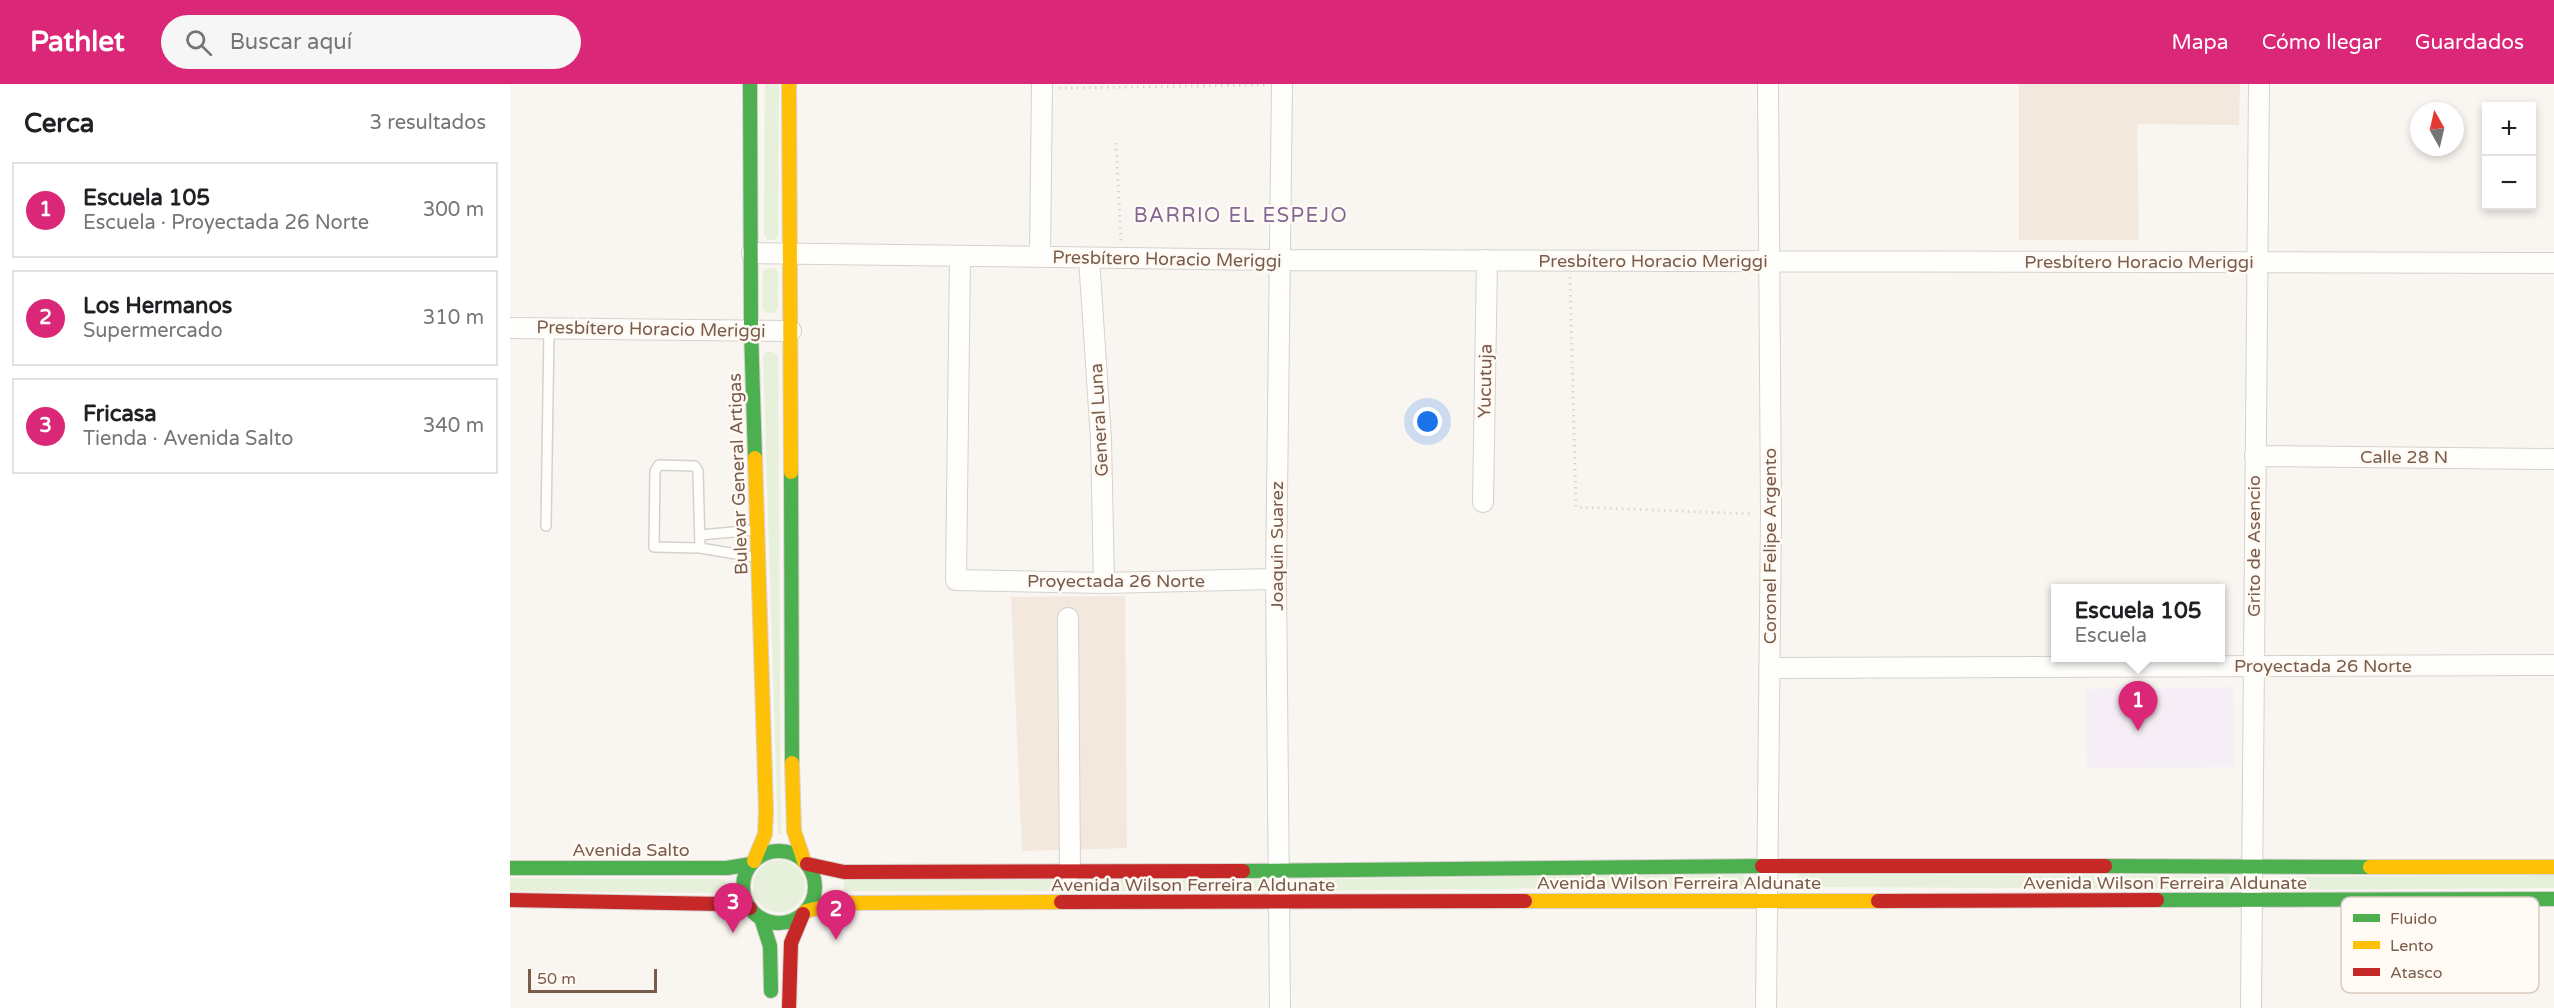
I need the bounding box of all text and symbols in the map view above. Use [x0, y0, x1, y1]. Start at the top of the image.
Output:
search box [161, 15, 581, 69]
text: Pathlet [30, 25, 125, 59]
icon: search [182, 26, 215, 59]
text: Buscar aquí [230, 29, 352, 55]
text: Mapa [2171, 30, 2229, 55]
text: Cómo llegar [2262, 30, 2382, 55]
text: Guardados [2415, 30, 2524, 55]
north arrow [2410, 102, 2464, 156]
map controls [2482, 102, 2536, 210]
button: + [2482, 102, 2536, 156]
text: Cerca [24, 108, 94, 139]
text: 3 resultados [370, 111, 486, 135]
button: − [2482, 156, 2536, 210]
text: Escuela 105 [83, 185, 210, 211]
text: 1 [39, 198, 52, 222]
text: 300 m [423, 198, 484, 222]
district label: BARRIO EL ESPEJO [1134, 204, 1348, 228]
text: Escuela · Proyectada 26 Norte [83, 211, 369, 235]
street label: Presbítero Horacio Meriggi [1052, 246, 1282, 272]
street label: Presbítero Horacio Meriggi [1538, 250, 1768, 272]
street label: Presbítero Horacio Meriggi [2024, 251, 2254, 273]
text: Los Hermanos [83, 293, 232, 319]
text: 2 [39, 306, 52, 330]
text: 310 m [423, 306, 484, 330]
street label: Presbítero Horacio Meriggi [536, 316, 766, 342]
text: Supermercado [83, 319, 223, 343]
street label: Yucutuja [1473, 344, 1497, 418]
street label: General Luna [1085, 363, 1113, 477]
street label: Bulevar General Artigas [723, 373, 753, 575]
text: Fricasa [83, 401, 157, 427]
your location [1413, 407, 1442, 436]
text: 3 [39, 414, 52, 438]
text: 340 m [423, 414, 484, 438]
text: Tienda · Avenida Salto [83, 427, 293, 451]
street label: Calle 28 N [2360, 446, 2448, 468]
street label: Coronel Felipe Argento [1759, 448, 1781, 644]
street label: Grito de Asencio [2243, 475, 2265, 617]
street label: Joaquin Suarez [1266, 481, 1288, 611]
street label: Proyectada 26 Norte [1027, 570, 1205, 592]
popup [2051, 584, 2225, 662]
text: Escuela 105 [2074, 598, 2202, 624]
text: Escuela [2074, 624, 2147, 648]
street label: Proyectada 26 Norte [2234, 655, 2412, 677]
pin: 1 [2118, 682, 2158, 731]
street label: Avenida Salto [572, 839, 690, 861]
street label: Avenida Wilson Ferreira Aldunate [1537, 872, 1821, 894]
street label: Avenida Wilson Ferreira Aldunate [2023, 872, 2307, 894]
street label: Avenida Wilson Ferreira Aldunate [1051, 874, 1335, 896]
pin: 3 [714, 884, 752, 933]
pin: 2 [816, 890, 856, 940]
legend [2341, 897, 2539, 993]
text: Fluido [2390, 909, 2437, 929]
text: Lento [2390, 936, 2434, 956]
text: Atasco [2390, 963, 2443, 983]
scale bar [528, 966, 657, 994]
text: 50 m [537, 969, 576, 989]

